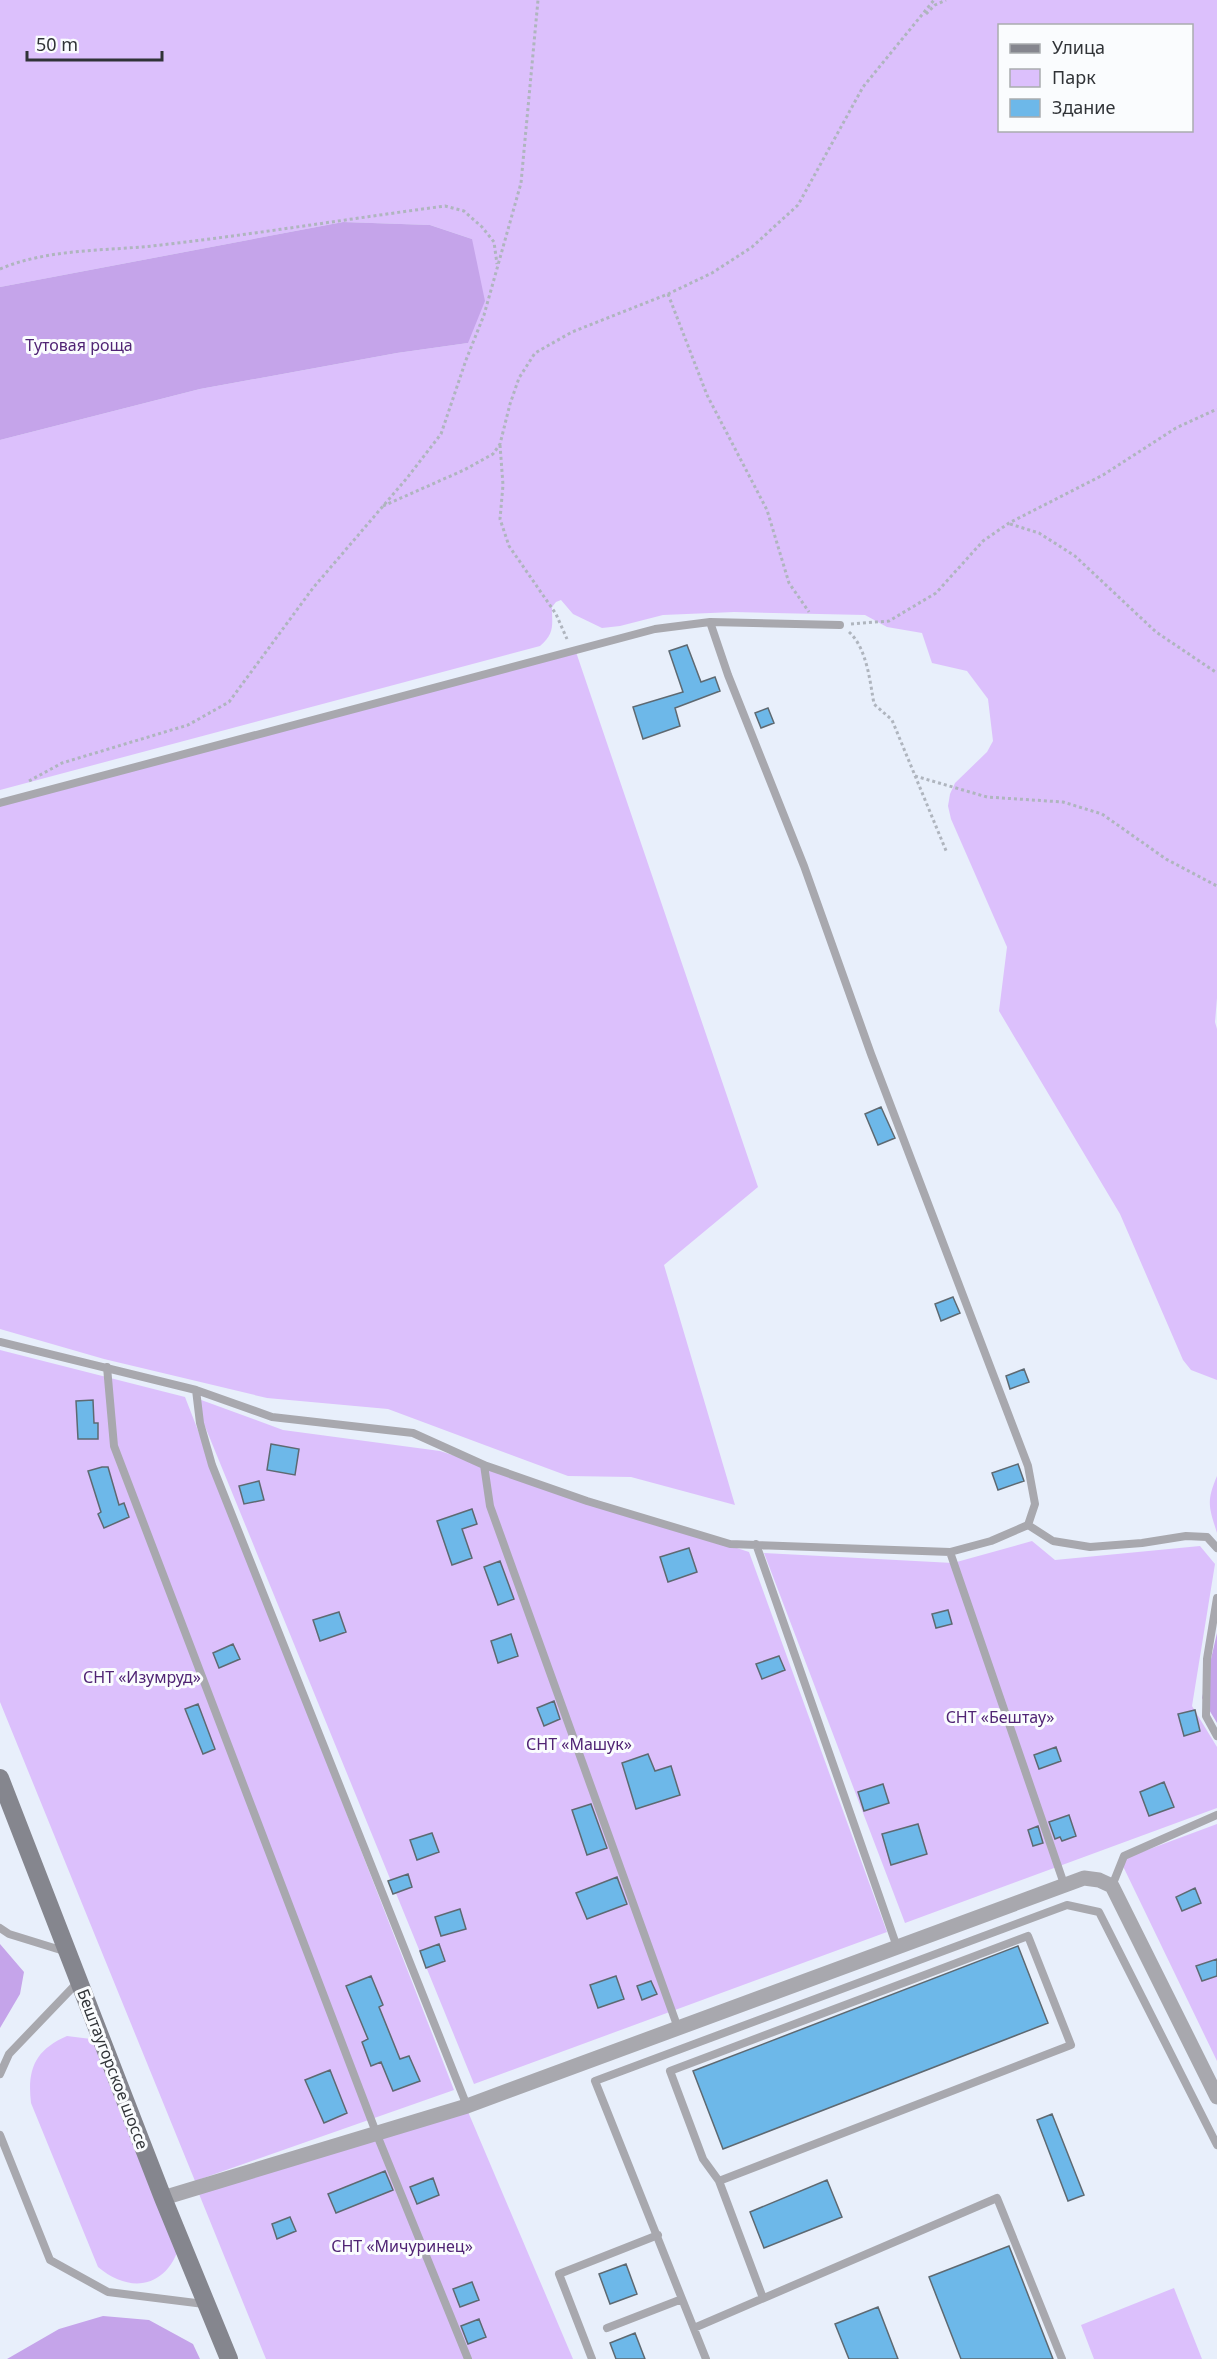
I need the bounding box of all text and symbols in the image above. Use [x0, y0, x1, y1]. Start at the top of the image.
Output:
scale bar [27, 24, 162, 62]
legend [998, 24, 1193, 132]
text: 50 m [36, 32, 78, 56]
text: Улица [1052, 35, 1105, 59]
text: Парк [1052, 65, 1096, 89]
text: Здание [1052, 95, 1116, 119]
park label: Тутовая роща [25, 334, 133, 356]
park label: СНТ «Изумруд» [83, 1666, 201, 1688]
park label: СНТ «Бештау» [946, 1706, 1054, 1728]
park label: СНТ «Машук» [526, 1733, 632, 1755]
street label: Бештаугорское шоссе [72, 1986, 154, 2152]
park label: СНТ «Мичуринец» [331, 2235, 473, 2257]

